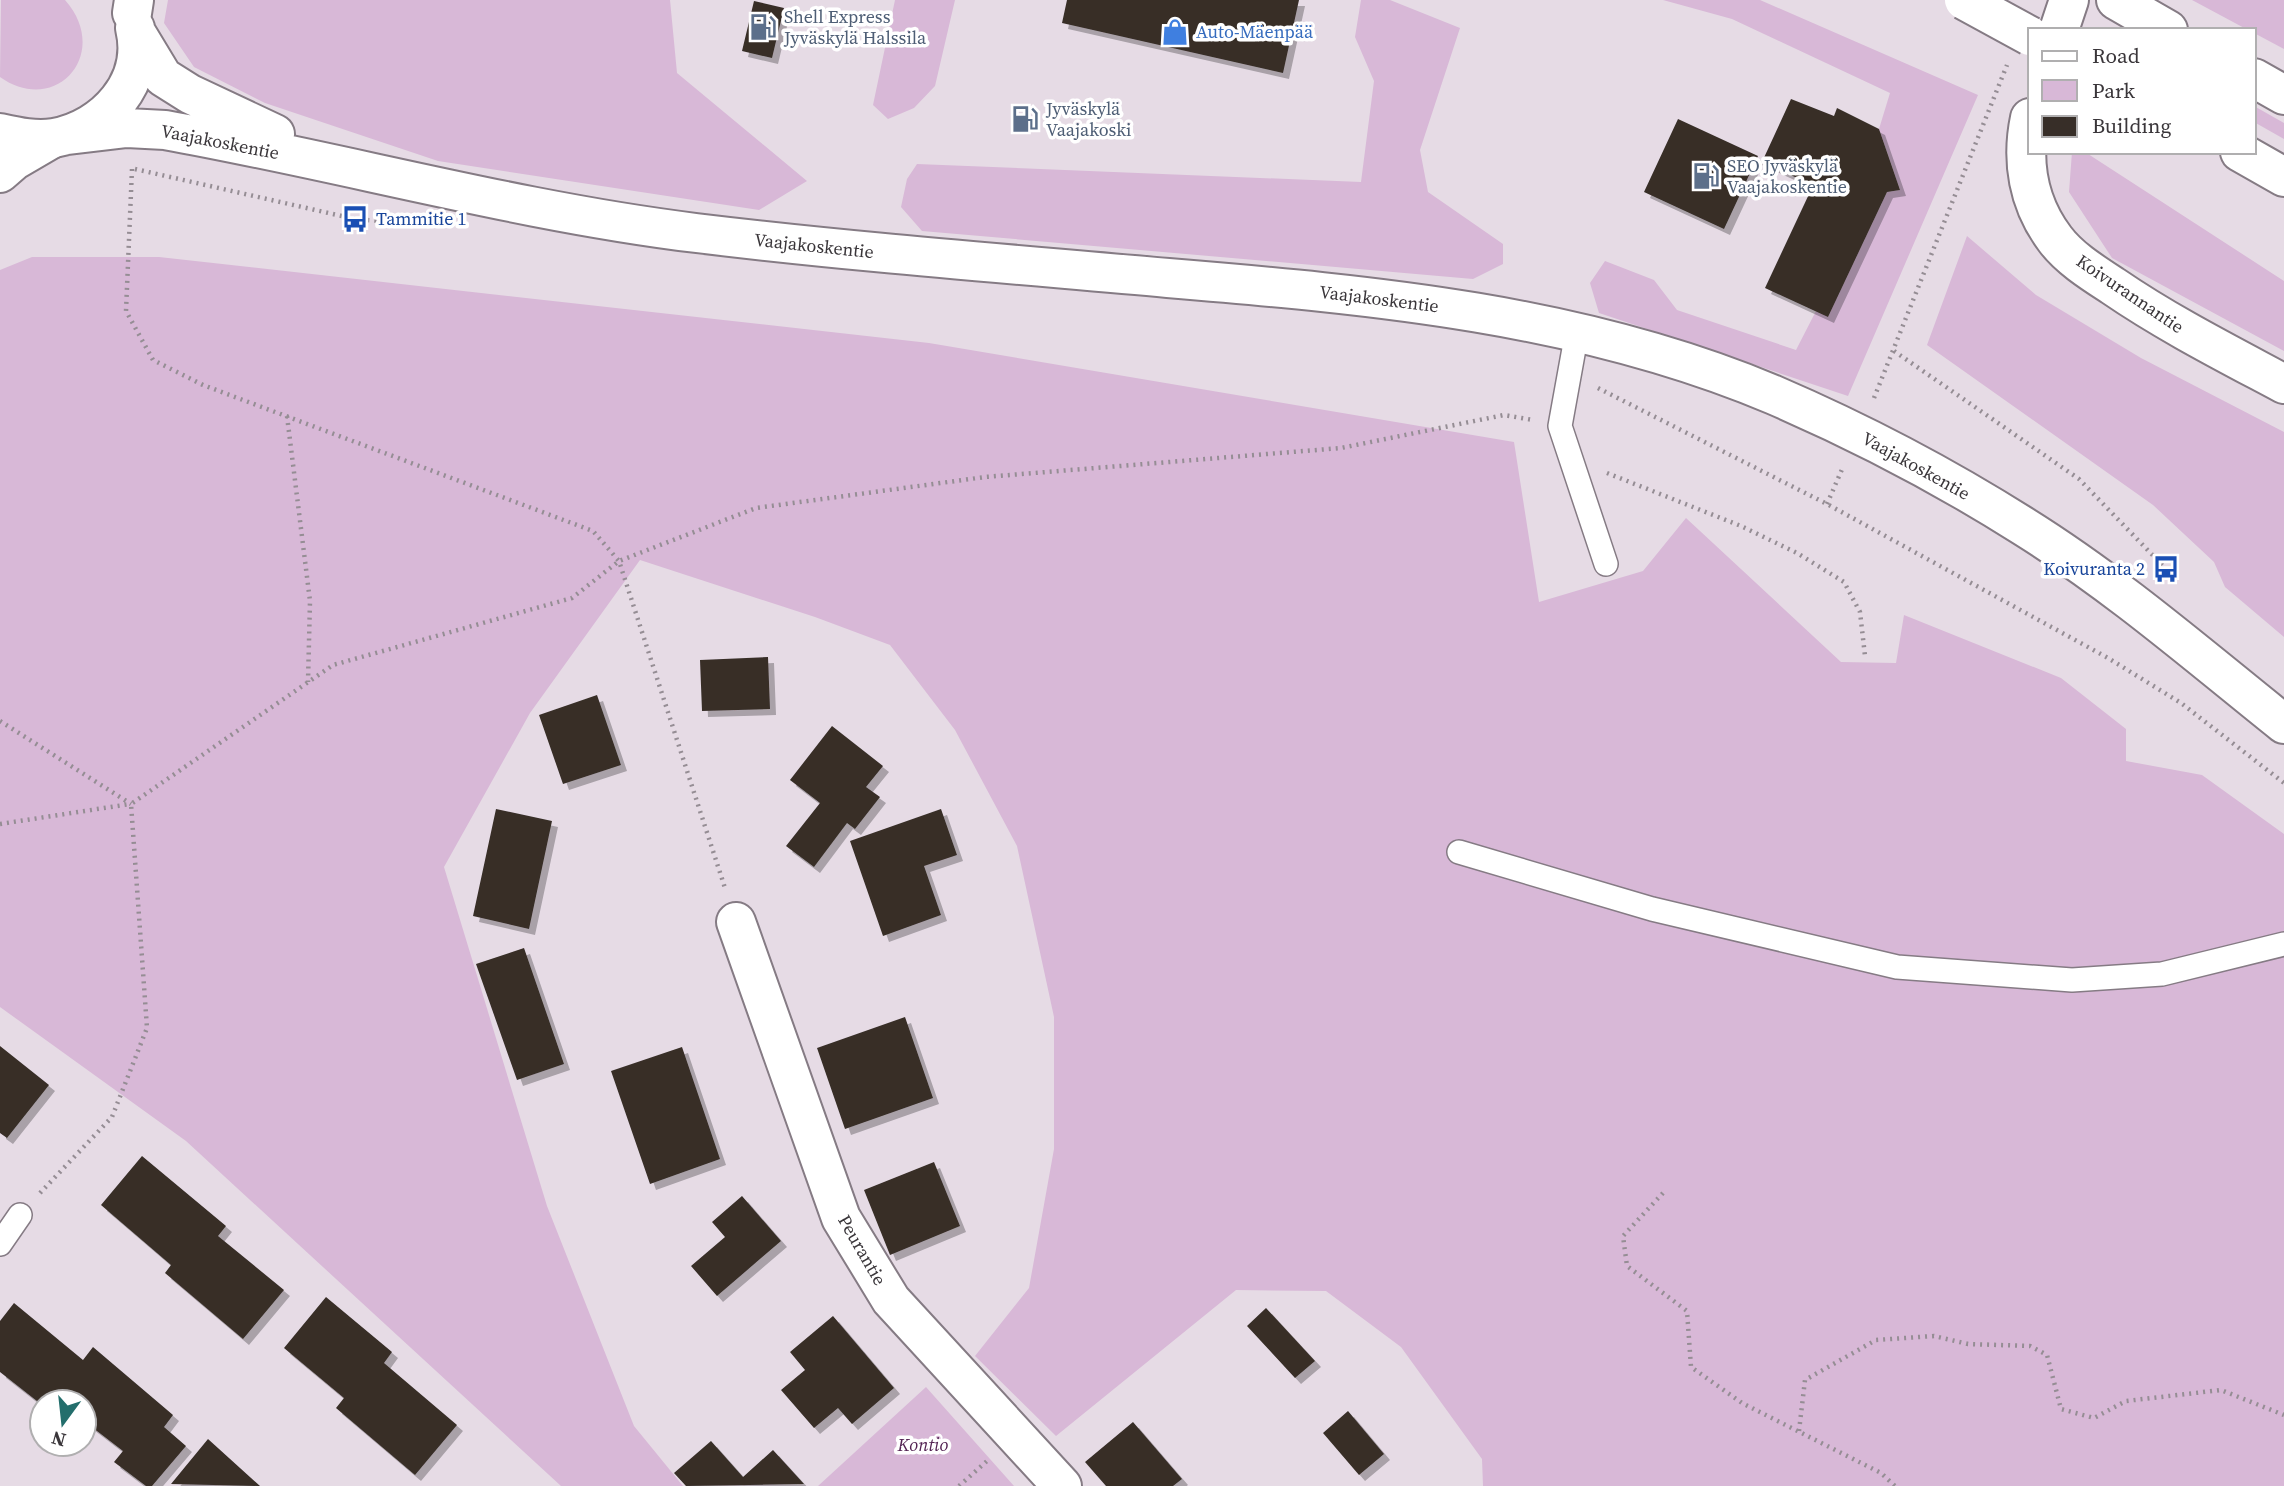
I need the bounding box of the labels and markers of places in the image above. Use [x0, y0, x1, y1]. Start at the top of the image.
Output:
place label: Shell Express Jyväskylä Halssila [783, 4, 927, 50]
fuel station icon: Shell Express Jyväskylä Halssila [748, 12, 778, 42]
shop icon: Auto-Mäenpää [1160, 17, 1190, 47]
place label: Auto-Mäenpää [1196, 19, 1314, 44]
place label: Jyväskylä Vaajakoski [1045, 96, 1131, 142]
fuel station icon: Jyväskylä Vaajakoski [1010, 104, 1040, 134]
place label: SEO Jyväskylä Vaajakoskentie [1727, 153, 1847, 199]
fuel station icon: SEO Jyväskylä Vaajakoskentie [1691, 161, 1721, 191]
bus stop icon: Tammitie 1 [340, 204, 370, 234]
place label: Tammitie 1 [376, 206, 467, 231]
bus stop icon: Koivuranta 2 [2151, 554, 2181, 584]
place label: Koivuranta 2 [2043, 556, 2145, 581]

